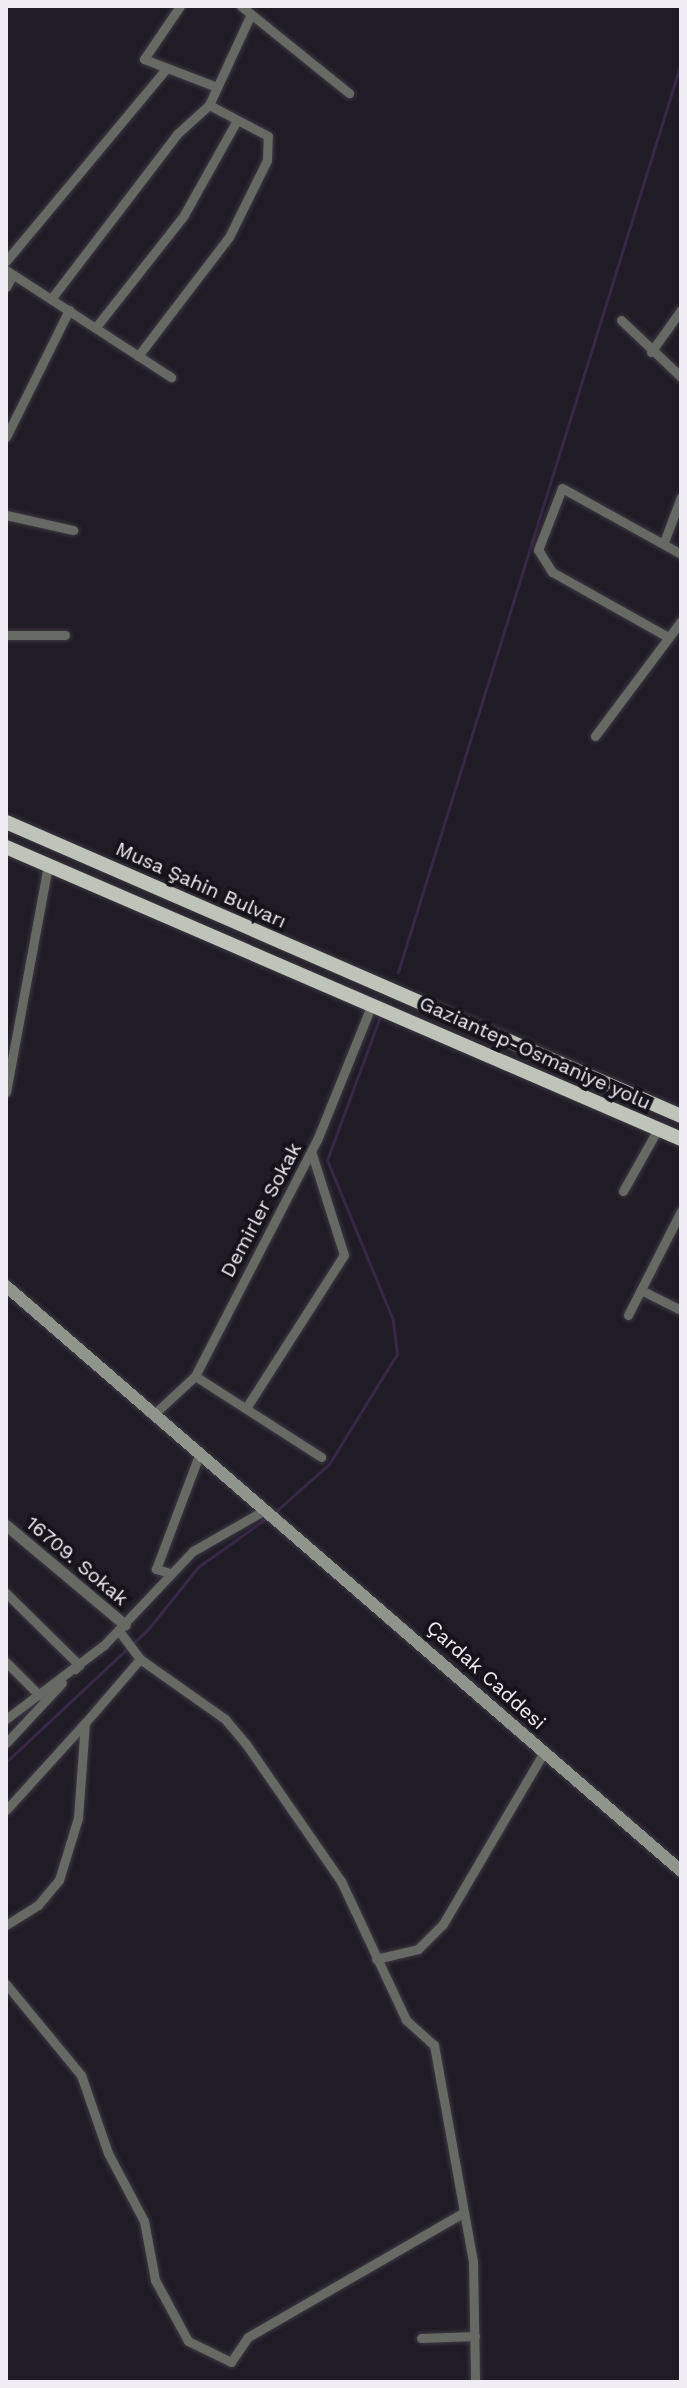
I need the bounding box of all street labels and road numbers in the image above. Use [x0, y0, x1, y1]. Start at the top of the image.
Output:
street label: Musa Şahin Bulvarı [112, 836, 290, 934]
street label: Gaziantep-Osmaniye yolu [415, 991, 655, 1115]
street label: Demirler Sokak [215, 1138, 307, 1282]
street label: 16709. Sokak [21, 1511, 133, 1611]
street label: Çardak Caddesi [421, 1615, 551, 1735]

